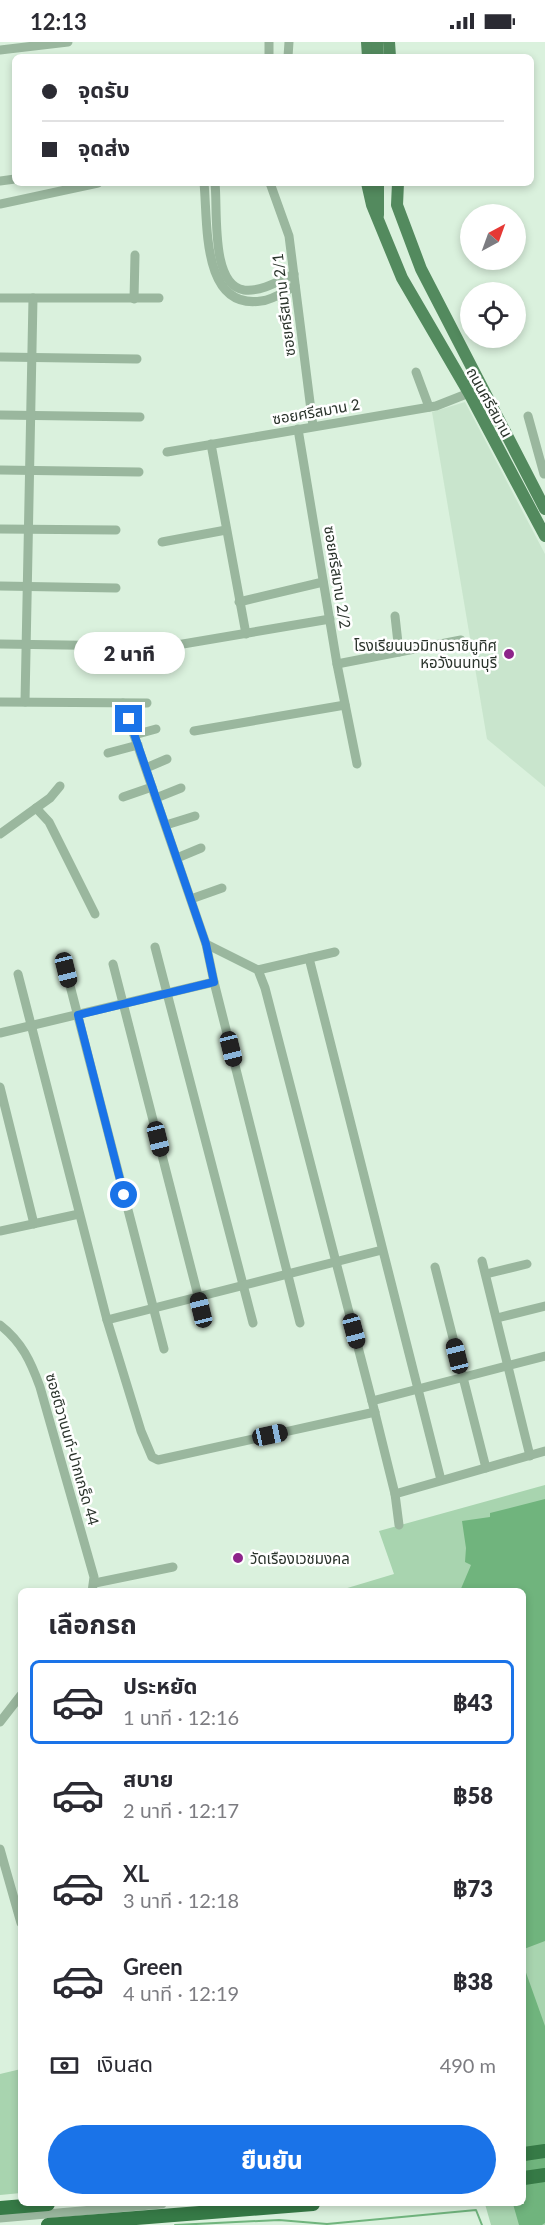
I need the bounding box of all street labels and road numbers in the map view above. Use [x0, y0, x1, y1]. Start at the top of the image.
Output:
street label: ซอยศรีสมาน 2/1 [268, 252, 298, 358]
street label: ถนนศรีสมาน [463, 364, 517, 440]
street label: ซอยศรีสมาน 2 [271, 394, 361, 428]
street label: ซอยศรีสมาน 2/2 [321, 524, 355, 630]
street label: ซอยติวานนท์-ปากเกร็ด 44 [43, 1371, 103, 1527]

